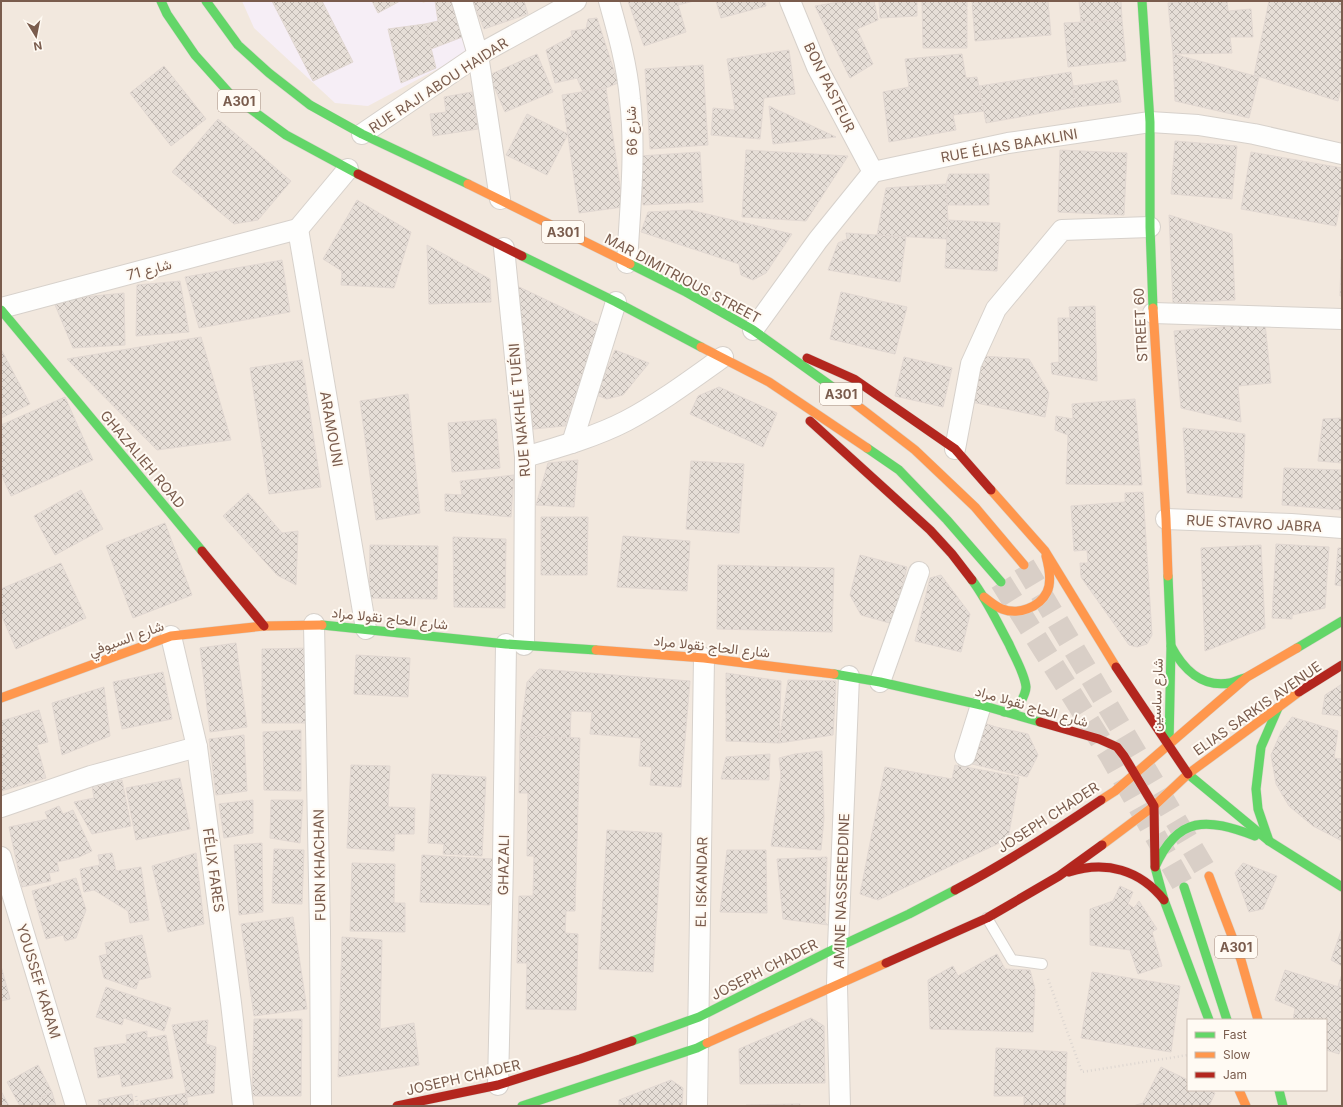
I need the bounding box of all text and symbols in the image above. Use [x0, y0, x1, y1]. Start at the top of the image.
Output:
north arrow [16, 16, 56, 56]
street label: RUE RAJI ABOU HAIDAR [365, 34, 511, 136]
text: N [32, 38, 43, 53]
street label: BON PASTEUR [801, 39, 859, 135]
road number: A301 [218, 90, 260, 112]
street label: شارع 66 [622, 106, 643, 156]
street label: RUE ÉLIAS BAAKLINI [939, 125, 1079, 165]
road number: A301 [542, 221, 584, 243]
street label: MAR DIMITRIOUS STREET [602, 230, 764, 326]
street label: شارع 71 [125, 255, 174, 286]
street label: STREET 60 [1130, 287, 1150, 363]
street label: RUE NAKHLÉ TUÉNI [505, 342, 533, 478]
road number: A301 [820, 383, 862, 405]
street label: ARAMOUNI [317, 390, 347, 468]
street label: GHAZALIEH ROAD [97, 407, 189, 511]
street label: RUE STAVRO JABRA [1186, 511, 1323, 535]
street label: شارع الحاج نقولا مراد [331, 603, 449, 636]
street label: شارع السيوفي [86, 617, 167, 663]
street label: شارع الحاج نقولا مراد [653, 631, 771, 664]
street label: ELIAS SARKIS AVENUE [1190, 657, 1324, 759]
street label: شارع ساسين [1146, 658, 1169, 732]
street label: شارع الحاج نقولا مراد [973, 682, 1090, 733]
street label: JOSEPH CHADER [994, 778, 1102, 856]
street label: FURN KHACHAN [310, 809, 328, 921]
street label: AMINE NASSEREDDINE [830, 813, 852, 969]
street label: FÉLIX FARES [200, 827, 228, 913]
street label: GHAZALI [494, 835, 512, 895]
street label: EL ISKANDAR [692, 836, 710, 928]
street label: YOUSSEF KARAM [13, 922, 65, 1040]
street label: JOSEPH CHADER [708, 935, 820, 1003]
road number: A301 [1215, 936, 1257, 958]
legend [1187, 1019, 1327, 1091]
text: Fast [1223, 1027, 1247, 1042]
text: Slow [1223, 1047, 1251, 1062]
street label: JOSEPH CHADER [404, 1056, 522, 1098]
text: Jam [1223, 1067, 1247, 1082]

